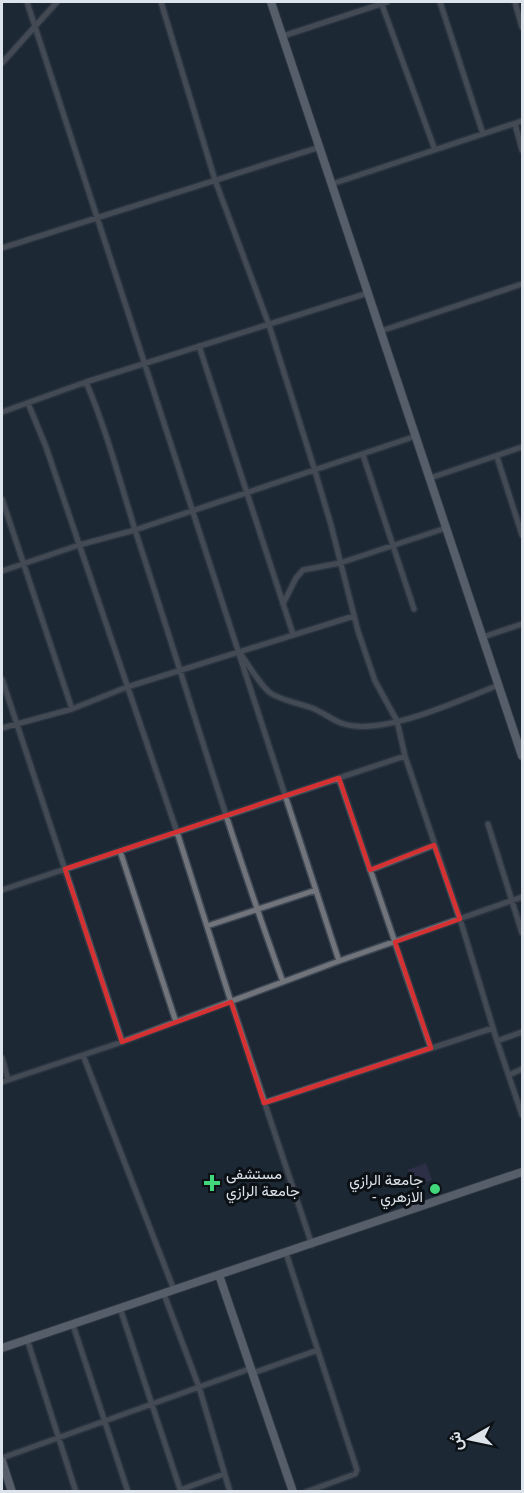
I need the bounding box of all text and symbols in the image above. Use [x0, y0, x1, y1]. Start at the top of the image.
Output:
place label: مستشفى جامعة الرازي [226, 1165, 300, 1204]
place label: جامعة الرازي - الازهري [349, 1171, 423, 1210]
marker: مستشفى جامعة الرازي [203, 1174, 221, 1192]
marker: جامعة الرازي - الازهري [428, 1182, 442, 1196]
north arrow [440, 1409, 500, 1469]
text: ش [445, 1430, 467, 1452]

